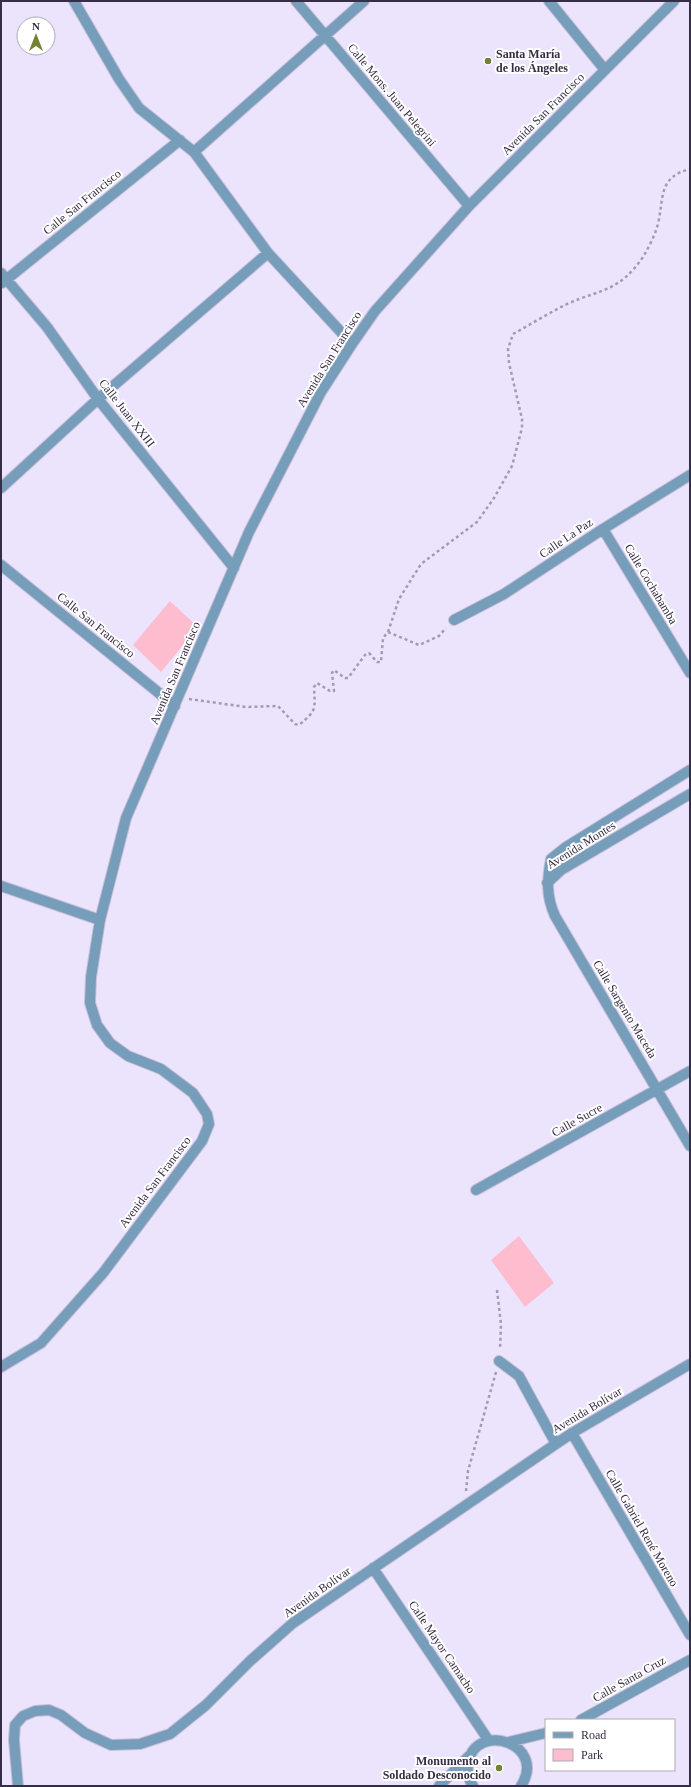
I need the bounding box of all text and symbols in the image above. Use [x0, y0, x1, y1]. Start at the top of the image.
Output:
north arrow [16, 16, 56, 56]
text: N [32, 20, 40, 32]
street label: Calle Mons. Juan Pelegrini [345, 41, 440, 150]
place label: Santa María de los Ángeles [496, 47, 568, 75]
marker: Santa María de los Ángeles [483, 56, 493, 66]
street label: Avenida San Francisco [499, 70, 587, 158]
street label: Calle San Francisco [40, 166, 124, 238]
street label: Avenida San Francisco [294, 308, 364, 410]
street label: Calle Juan XXIII [96, 376, 158, 450]
street label: Calle La Paz [537, 515, 595, 561]
street label: Calle Cochabamba [622, 541, 681, 627]
street label: Calle San Francisco [54, 589, 138, 661]
street label: Avenida San Francisco [147, 619, 203, 727]
street label: Avenida Montes [544, 818, 618, 872]
street label: Calle Sargento Maceda [590, 958, 660, 1061]
street label: Calle Sucre [549, 1100, 605, 1140]
street label: Avenida San Francisco [116, 1134, 194, 1230]
street label: Avenida Bolívar [550, 1384, 624, 1436]
street label: Calle Gabriel René Moreno [603, 1467, 681, 1589]
street label: Avenida Bolívar [281, 1564, 353, 1620]
street label: Calle Mayor Camacho [406, 1598, 478, 1696]
street label: Calle Santa Cruz [590, 1653, 668, 1705]
legend [545, 1719, 675, 1771]
text: Road [581, 1728, 606, 1742]
text: Park [581, 1748, 603, 1762]
place label: Monumento al Soldado Desconocido [383, 1754, 492, 1782]
marker: Monumento al Soldado Desconocido [494, 1763, 504, 1773]

